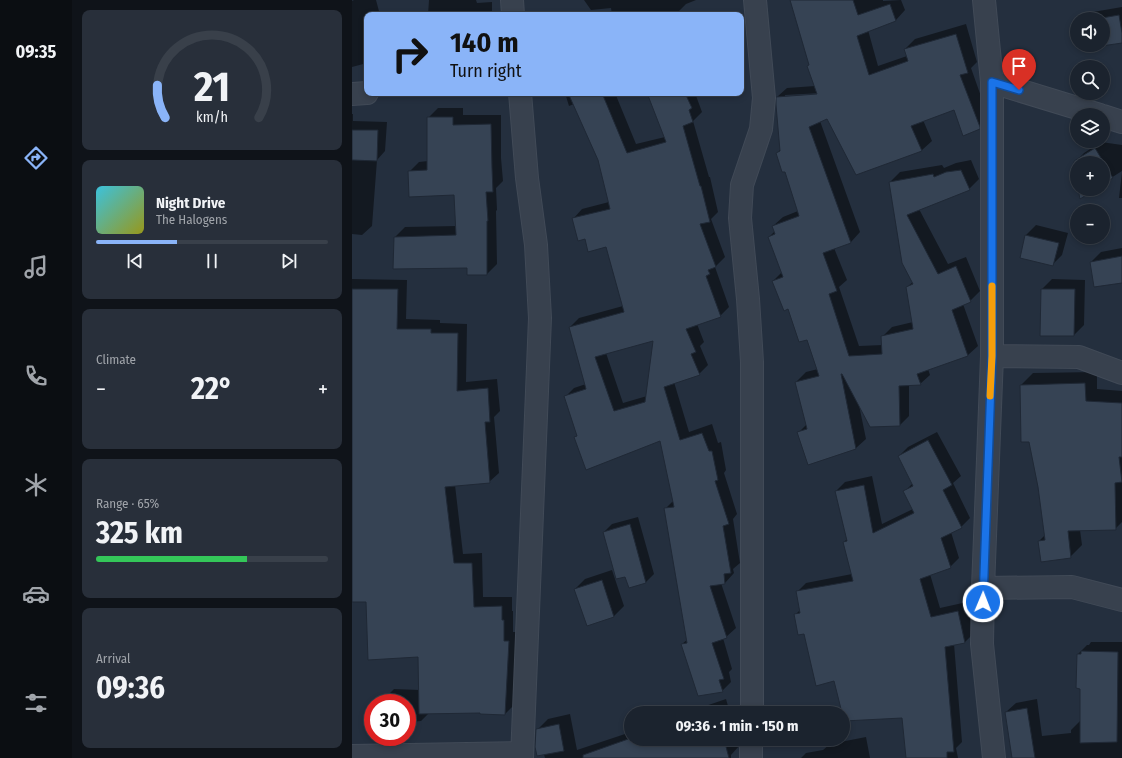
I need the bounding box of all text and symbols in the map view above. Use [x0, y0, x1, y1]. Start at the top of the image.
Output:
map controls [1070, 12, 1110, 244]
button: sound [1070, 12, 1110, 52]
text: 140 m [450, 26, 519, 59]
icon: right [384, 28, 436, 80]
text: 09:35 [16, 41, 56, 63]
pin [1002, 49, 1036, 90]
icon: arrive [1008, 55, 1030, 77]
text: Turn right [450, 60, 522, 82]
button: search [1070, 60, 1110, 100]
text: 21 [193, 62, 230, 112]
text: km/h [196, 108, 228, 125]
button: layers [1070, 108, 1110, 148]
icon: directions [22, 144, 50, 172]
button: + [1070, 156, 1110, 196]
text: Night Drive [156, 194, 225, 212]
button: − [1070, 204, 1110, 244]
text: The Halogens [156, 212, 227, 227]
icon: previous [124, 250, 146, 272]
icon: pause [201, 250, 223, 272]
icon: next [278, 250, 300, 272]
icon: music [22, 253, 50, 281]
text: Climate [96, 352, 136, 367]
icon: phone [22, 362, 50, 390]
text: 22° [191, 371, 233, 407]
text: − [96, 376, 106, 403]
text: + [318, 376, 328, 403]
icon: climate [22, 471, 50, 499]
text: Range · 65% [96, 496, 159, 511]
text: 325 km [96, 515, 183, 551]
icon: car [22, 580, 50, 608]
position arrow [962, 581, 1004, 623]
text: Arrival [96, 651, 130, 666]
text: 09:36 [96, 670, 165, 706]
icon: filters [22, 689, 50, 717]
speed limit sign: 30 [364, 694, 416, 746]
text: 09:36 · 1 min · 150 m [676, 717, 798, 735]

